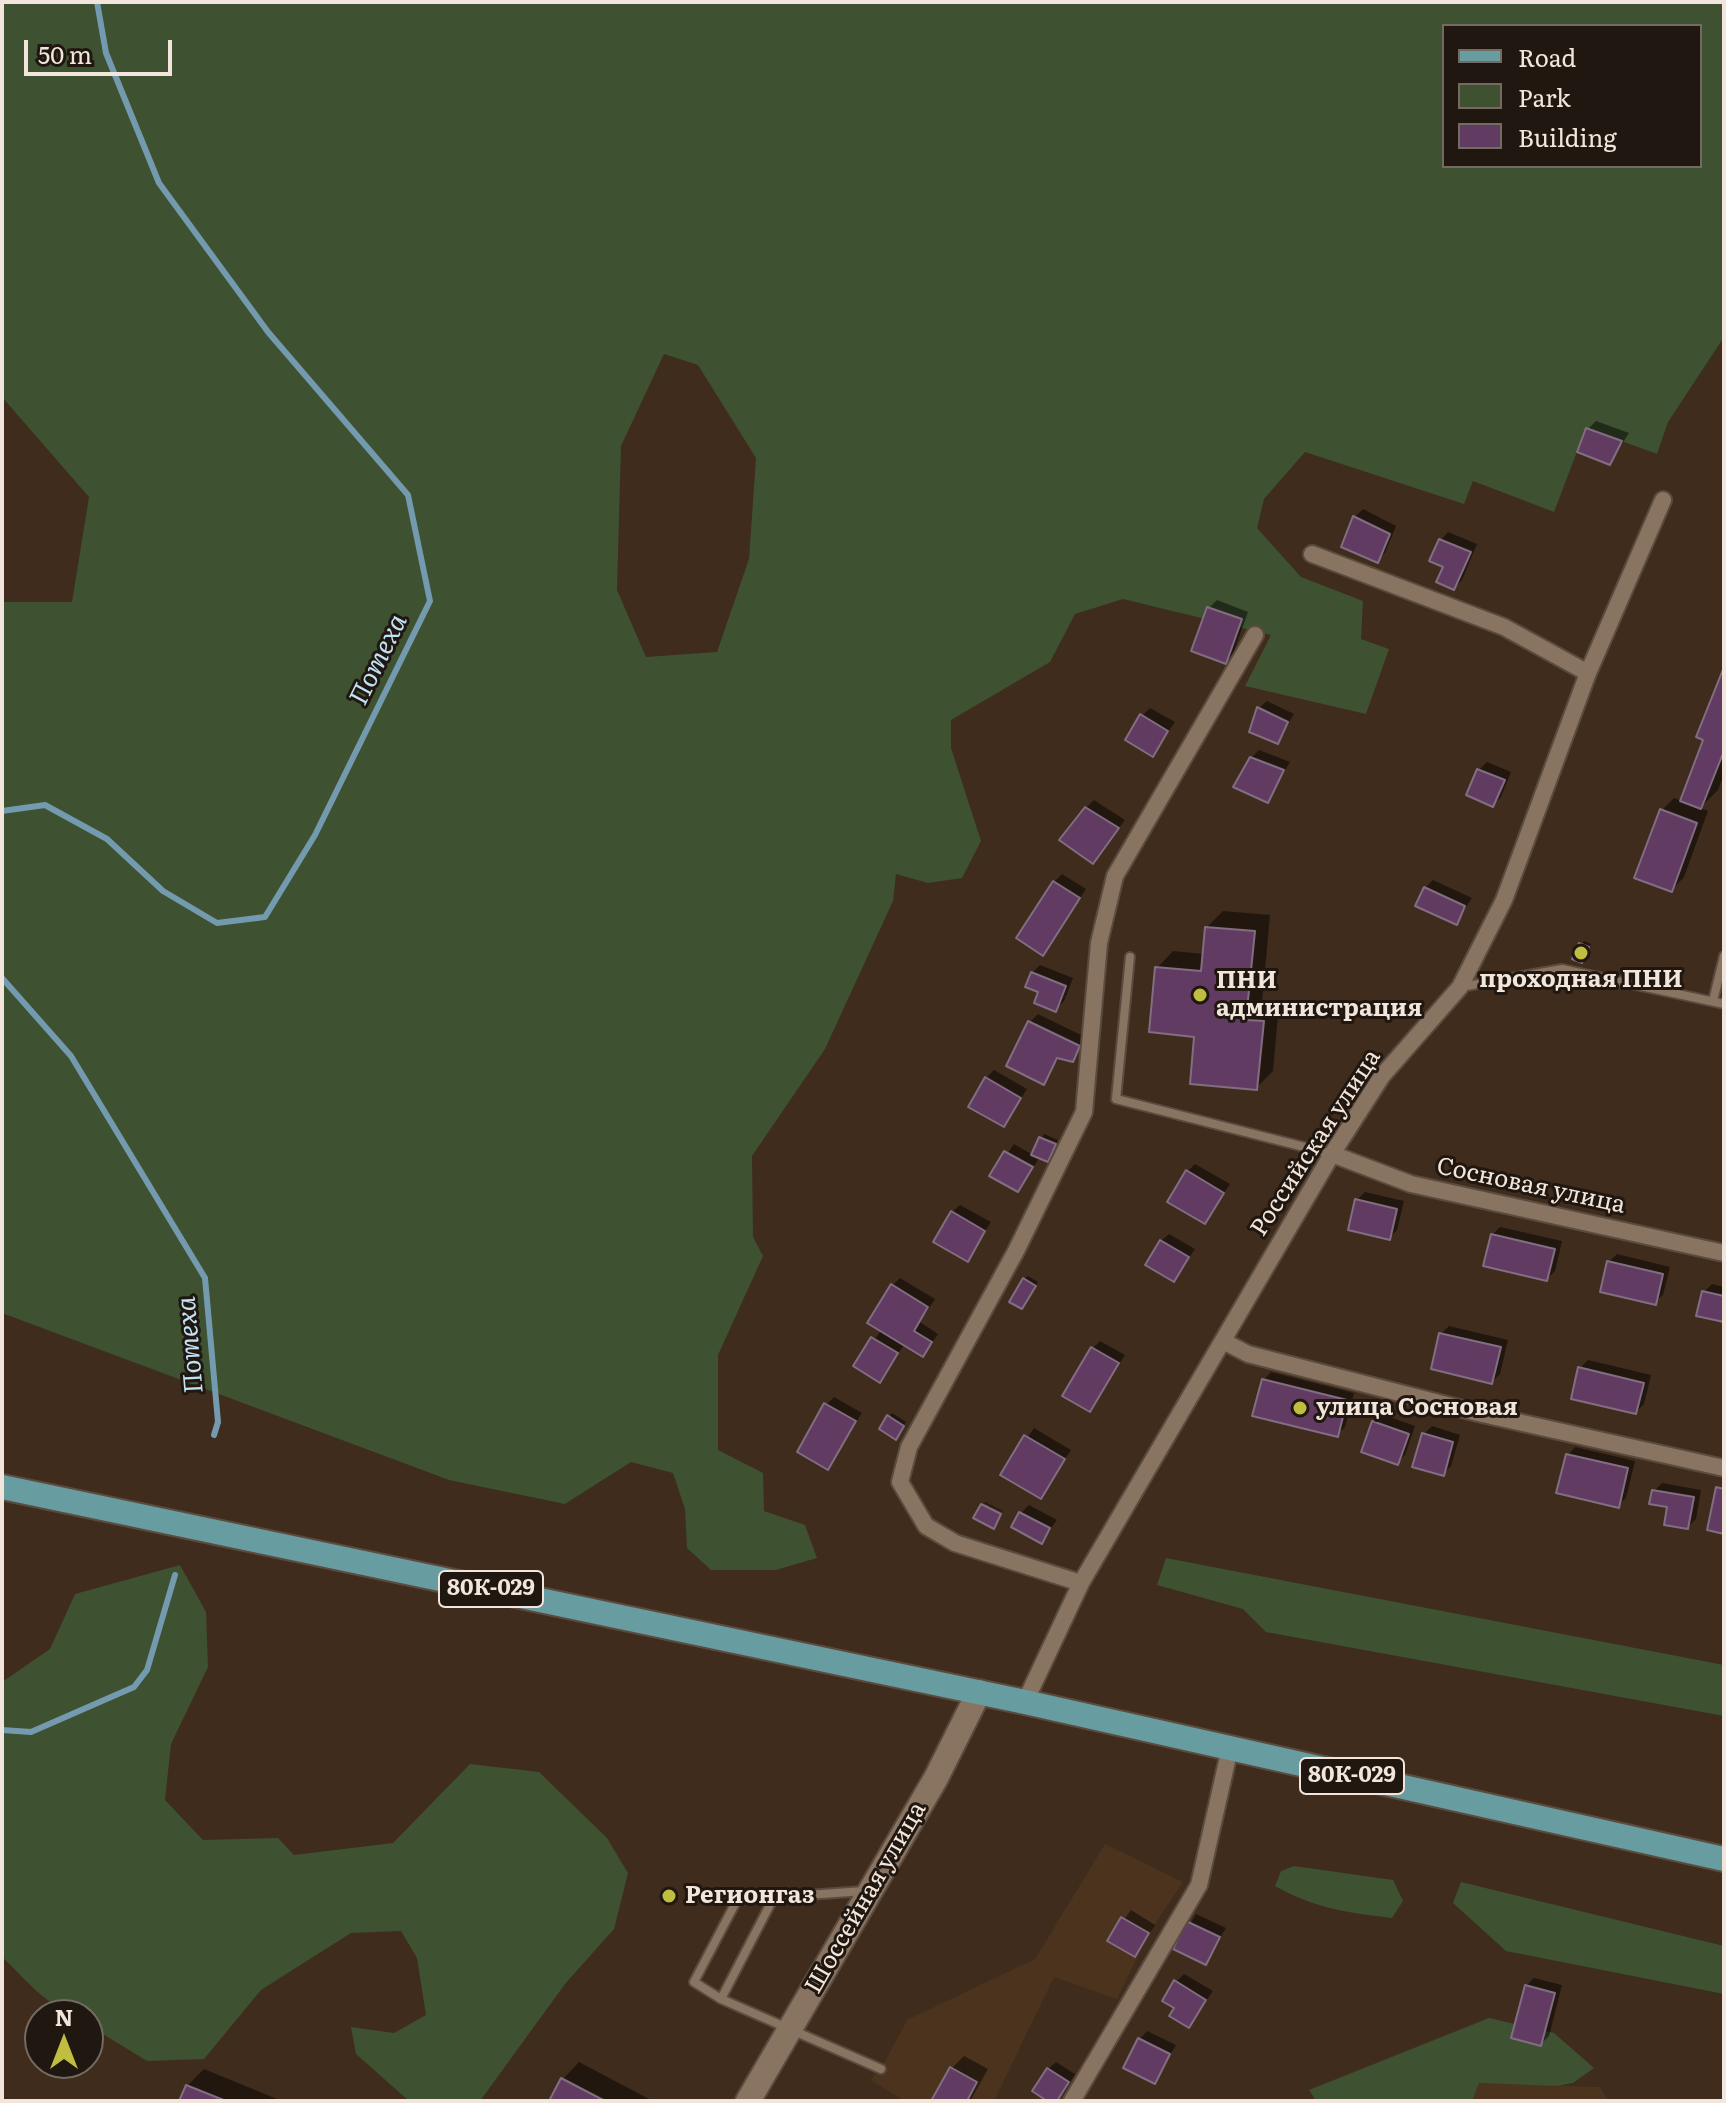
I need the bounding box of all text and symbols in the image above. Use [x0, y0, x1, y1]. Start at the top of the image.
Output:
scale bar [28, 24, 176, 74]
legend [1442, 24, 1702, 168]
text: 50 m [38, 36, 92, 71]
text: Road [1518, 39, 1576, 74]
text: Park [1518, 79, 1571, 114]
text: Building [1518, 119, 1617, 154]
water label: Потеха [344, 609, 414, 711]
marker: проходная ПНИ [1572, 944, 1590, 962]
place label: проходная ПНИ [1479, 966, 1683, 994]
place label: ПНИ администрация [1216, 967, 1422, 1023]
marker: ПНИ администрация [1191, 986, 1209, 1004]
street label: Российская улица [1245, 1044, 1387, 1242]
street label: Сосновая улица [1434, 1152, 1628, 1220]
water label: Потеха [171, 1295, 211, 1395]
place label: улица Сосновая [1316, 1394, 1518, 1422]
marker: улица Сосновая [1291, 1399, 1309, 1417]
road number: 80К-029 [439, 1571, 543, 1607]
road number: 80К-029 [1300, 1758, 1404, 1794]
street label: Шоссейная улица [799, 1797, 933, 1999]
place label: Регионгаз [685, 1882, 814, 1910]
marker: Регионгаз [660, 1887, 678, 1905]
north arrow [24, 1999, 104, 2079]
text: N [55, 2000, 73, 2033]

